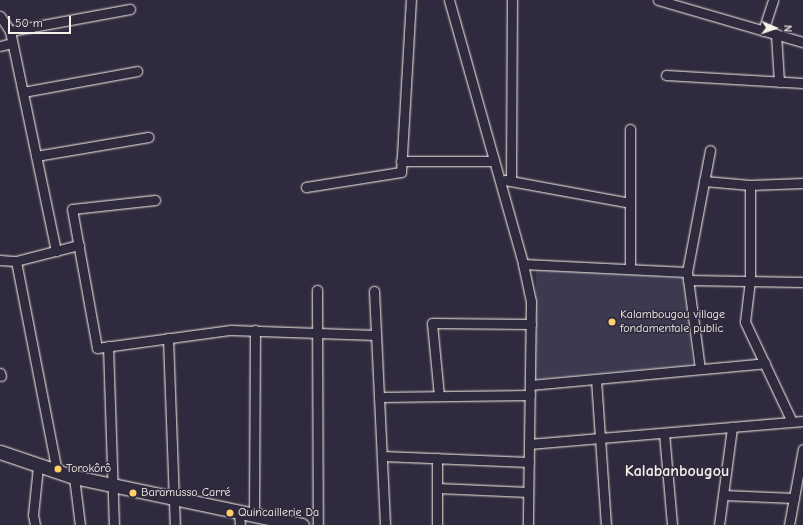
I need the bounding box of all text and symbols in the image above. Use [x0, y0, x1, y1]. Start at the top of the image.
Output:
scale bar [10, 8, 73, 34]
north arrow [755, 8, 795, 48]
text: 50 m [15, 16, 43, 30]
text: N [781, 25, 794, 32]
place label: Kalambougou village fondamentale public [620, 308, 725, 336]
marker: Kalambougou village fondamentale public [607, 317, 617, 327]
district label: Kalabanbougou [625, 461, 729, 481]
place label: Torokôrô [66, 462, 111, 476]
marker: Torokôrô [53, 464, 63, 474]
place label: Baramusso Carré [141, 486, 230, 500]
marker: Baramusso Carré [128, 488, 138, 498]
place label: Quincaillerie Da [238, 506, 319, 520]
marker: Quincaillerie Da [225, 508, 235, 518]

